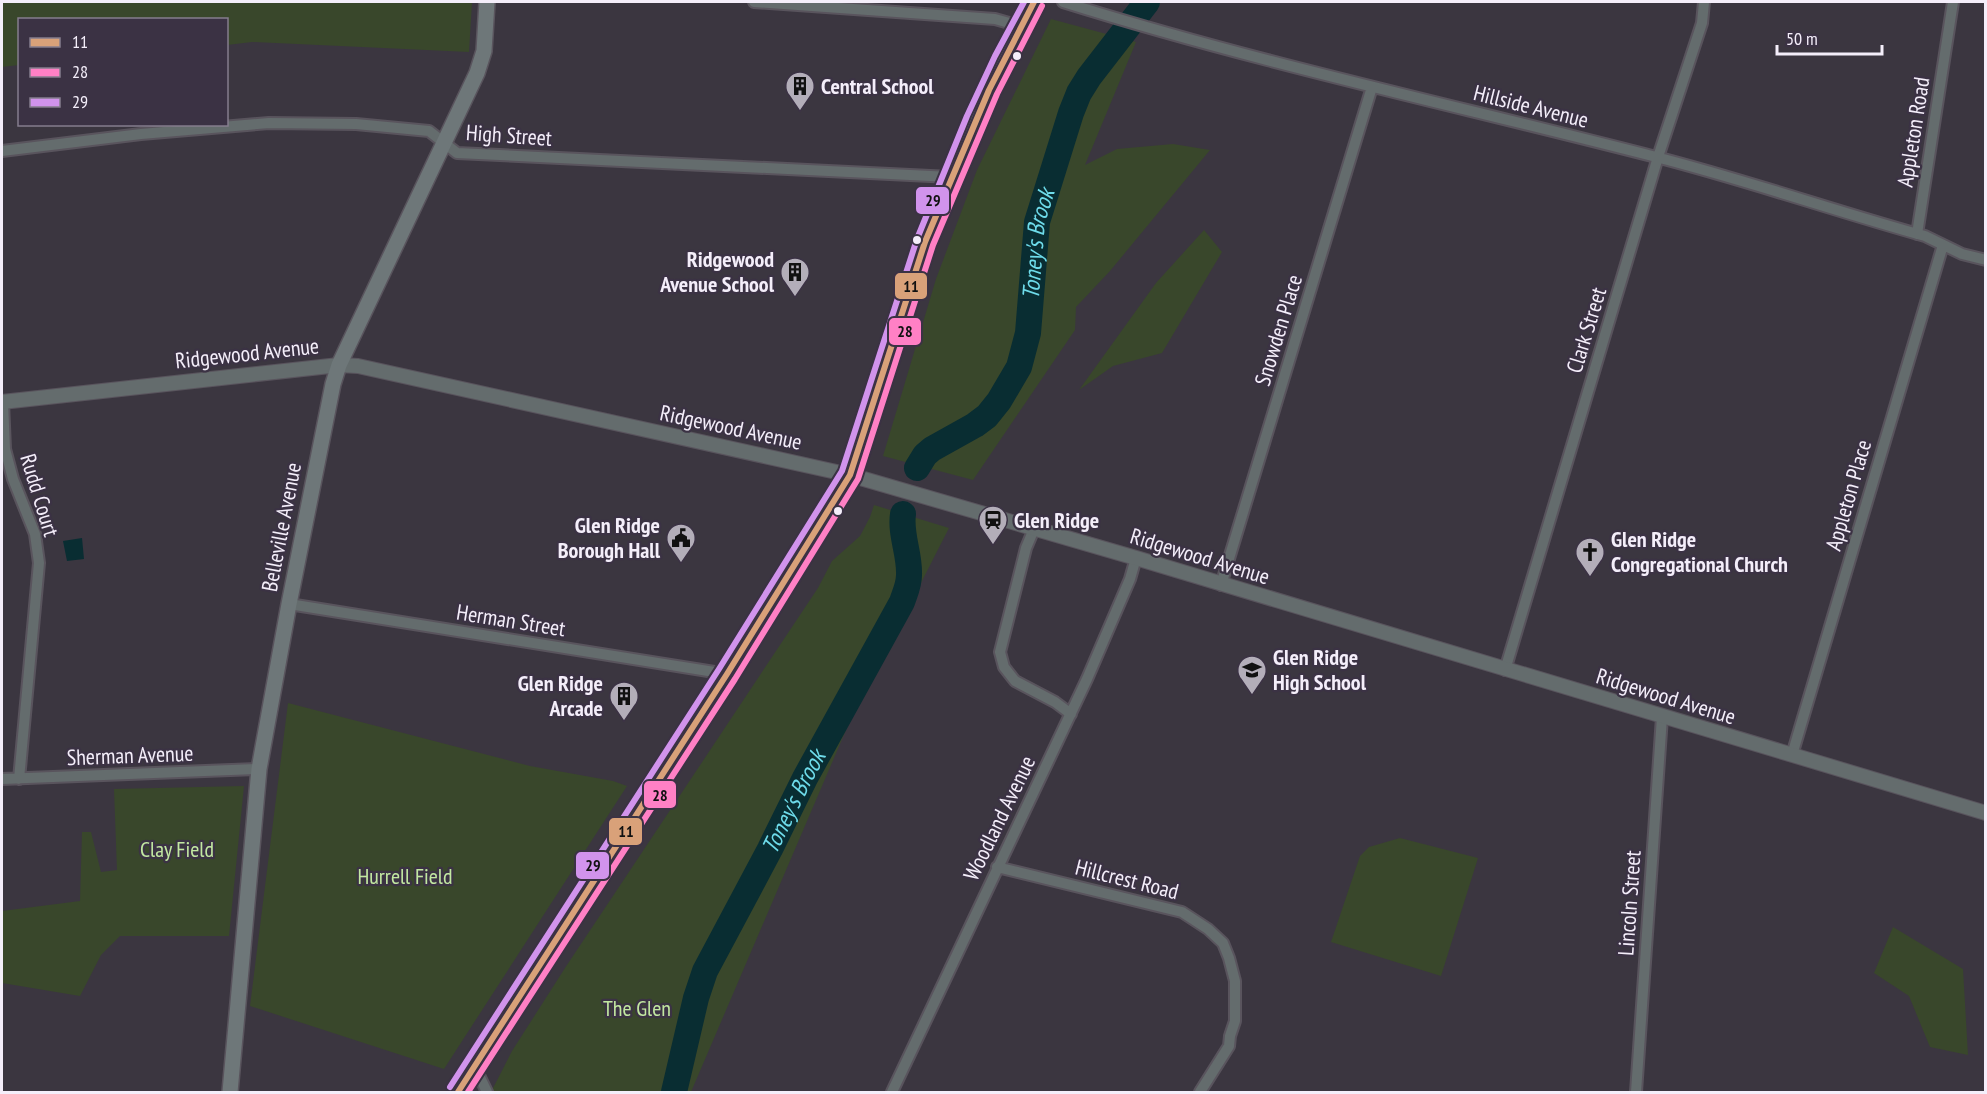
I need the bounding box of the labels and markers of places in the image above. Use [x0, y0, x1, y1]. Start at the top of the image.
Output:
unlabelled marker [1011, 50, 1023, 62]
building icon: Central School [784, 70, 816, 112]
place label: Central School [821, 72, 934, 100]
unlabelled marker [911, 234, 923, 246]
place label: Ridgewood Avenue School [659, 245, 775, 298]
building icon: Ridgewood Avenue School [779, 256, 811, 298]
station icon: Glen Ridge [977, 504, 1009, 546]
unlabelled marker [832, 505, 844, 517]
place label: Glen Ridge [1014, 506, 1099, 534]
place label: Glen Ridge Borough Hall [558, 511, 661, 564]
public building icon: Glen Ridge Borough Hall [665, 522, 697, 564]
place label: Glen Ridge Congregational Church [1611, 525, 1788, 578]
church icon: Glen Ridge Congregational Church [1574, 536, 1606, 578]
place label: Glen Ridge High School [1273, 643, 1367, 696]
school or university icon: Glen Ridge High School [1236, 654, 1268, 696]
place label: Glen Ridge Arcade [518, 669, 603, 722]
building icon: Glen Ridge Arcade [608, 680, 640, 722]

